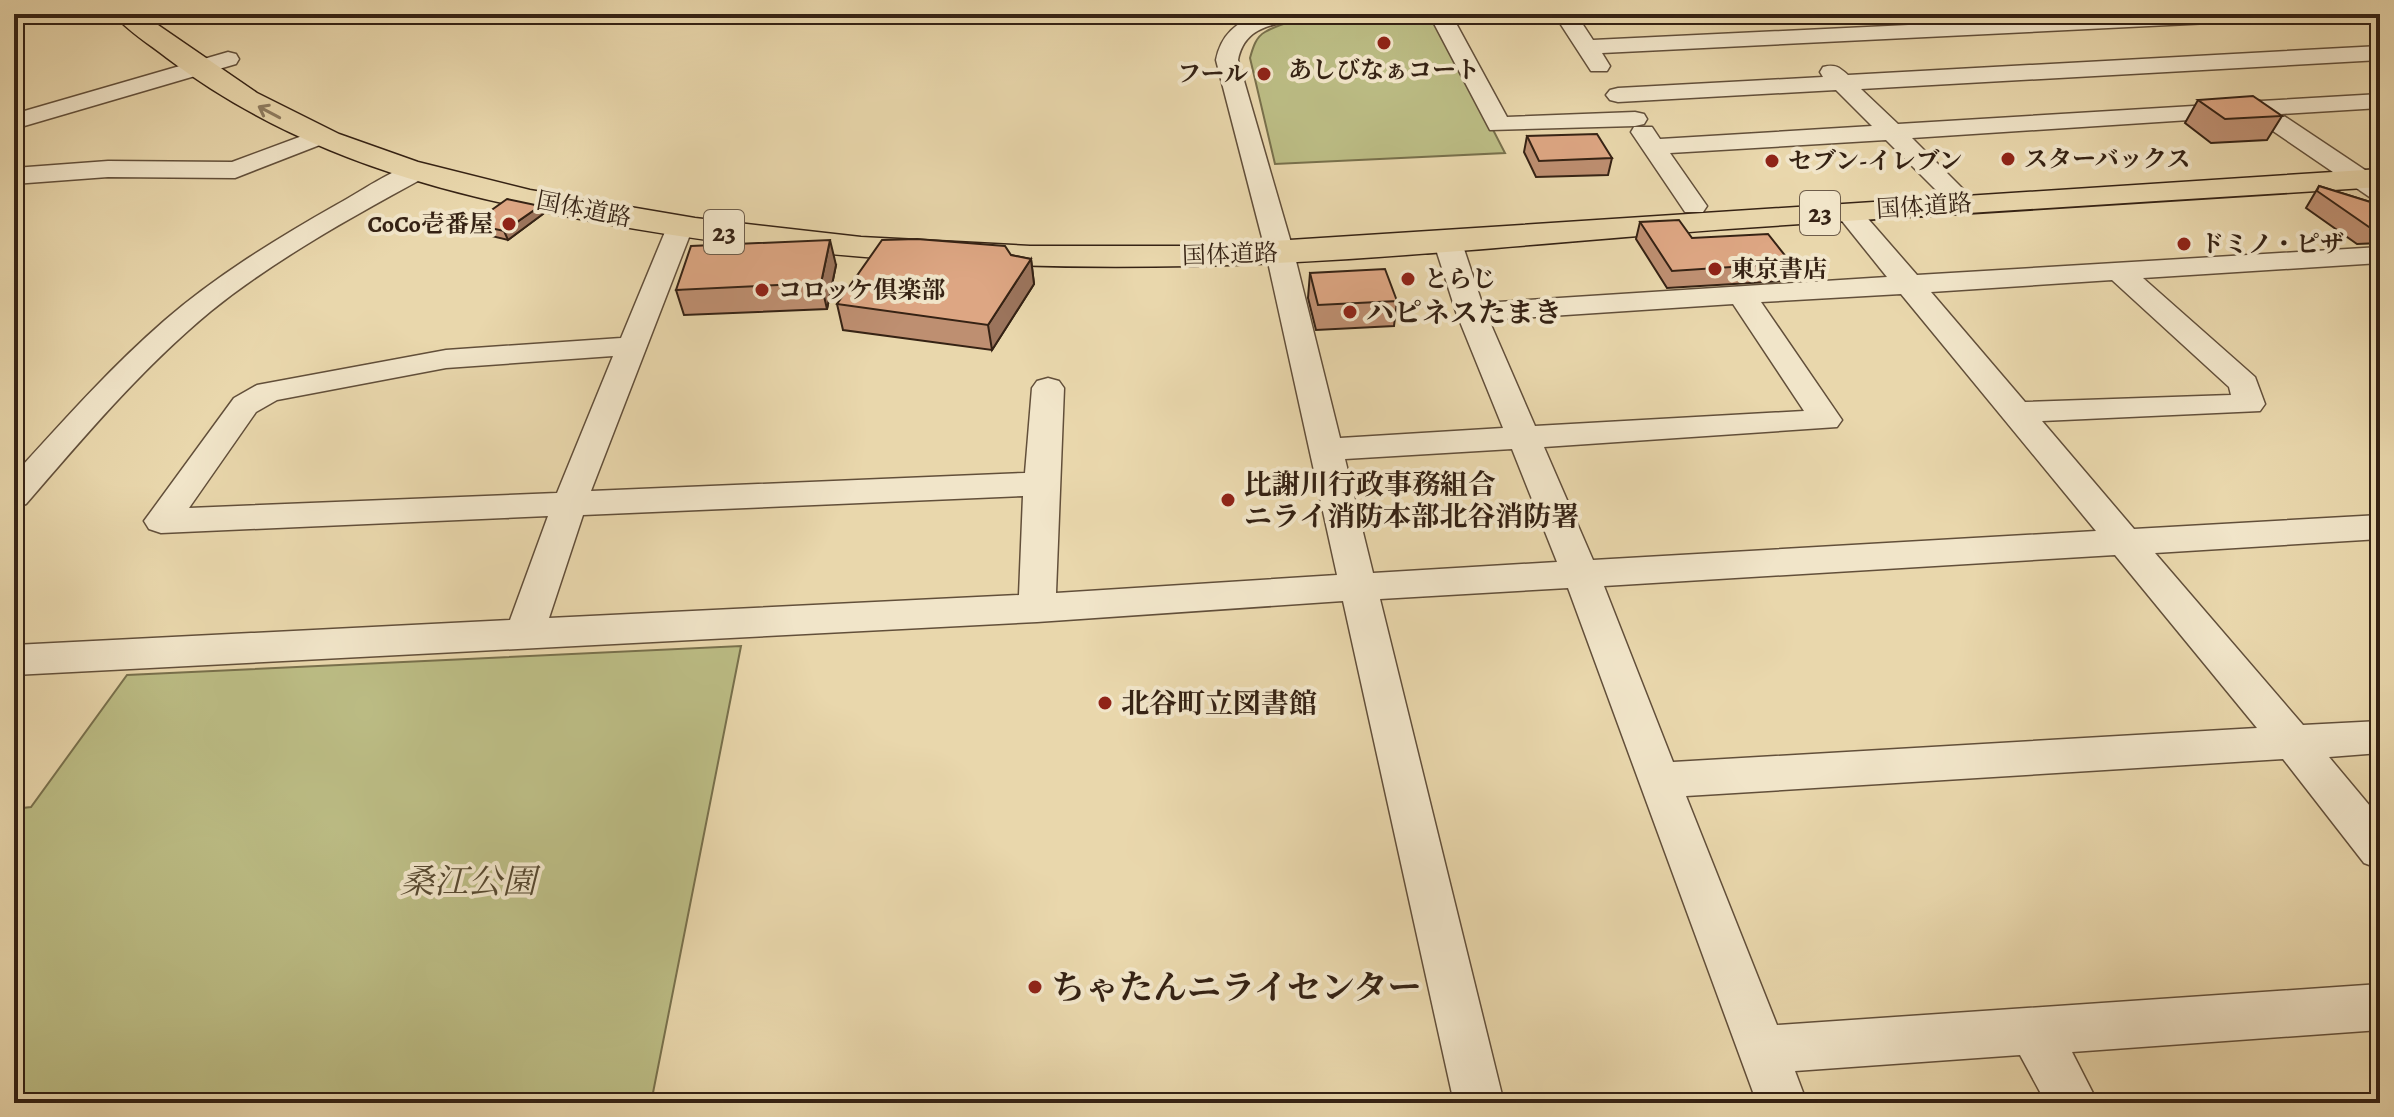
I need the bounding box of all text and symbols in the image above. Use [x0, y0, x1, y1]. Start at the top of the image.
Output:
marker: あしびなぁコート [1375, 34, 1393, 52]
place label: あしびなぁコート [1288, 54, 1480, 86]
place label: フール [1177, 58, 1248, 90]
marker: フール [1255, 65, 1273, 83]
one-way arrow [257, 103, 281, 119]
place label: スターバックス [2024, 143, 2191, 175]
place label: セブン-イレブン [1788, 145, 1963, 177]
marker: スターバックス [1999, 150, 2017, 168]
marker: セブン-イレブン [1763, 152, 1781, 170]
street label: 国体道路 [534, 184, 634, 234]
street label: 国体道路 [1875, 187, 1973, 225]
road number: 23 [1800, 191, 1840, 235]
place label: CoCo壱番屋 [367, 208, 493, 240]
road number: 23 [704, 210, 744, 254]
marker: CoCo壱番屋 [500, 215, 518, 233]
place label: ドミノ・ピザ [2200, 228, 2344, 260]
marker: ドミノ・ピザ [2175, 235, 2193, 253]
street label: 国体道路 [1181, 236, 1279, 272]
place label: 東京書店 [1731, 253, 1827, 285]
marker: 東京書店 [1706, 260, 1724, 278]
place label: とらじ [1424, 263, 1496, 295]
marker: とらじ [1399, 270, 1417, 288]
place label: コロッケ倶楽部 [778, 274, 946, 306]
marker: コロッケ倶楽部 [753, 281, 771, 299]
place label: ハピネスたまき [1366, 294, 1562, 332]
marker: ハピネスたまき [1341, 303, 1359, 321]
place label: 比謝川行政事務組合 ニライ消防本部北谷消防署 [1244, 466, 1579, 536]
marker: 比謝川行政事務組合 ニライ消防本部北谷消防署 [1219, 491, 1237, 509]
place label: 北谷町立図書館 [1121, 685, 1317, 723]
marker: 北谷町立図書館 [1096, 694, 1114, 712]
park label: 桑江公園 [400, 858, 541, 905]
place label: ちゃたんニライセンター [1051, 964, 1422, 1011]
marker: ちゃたんニライセンター [1026, 978, 1044, 996]

